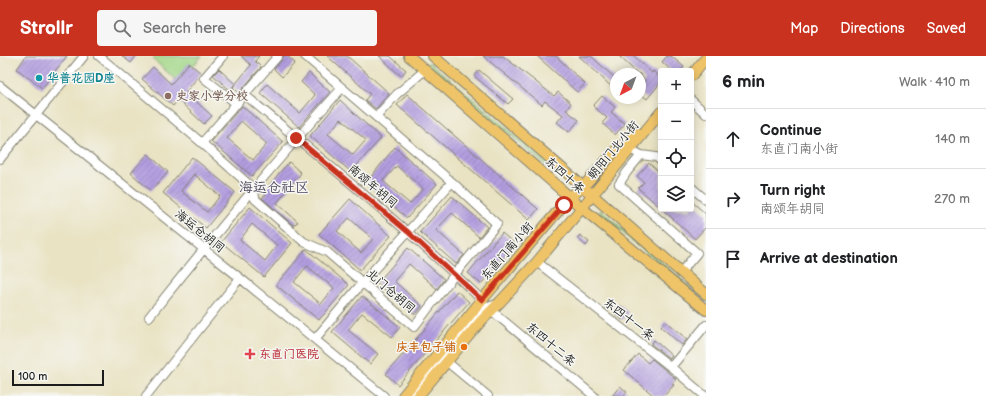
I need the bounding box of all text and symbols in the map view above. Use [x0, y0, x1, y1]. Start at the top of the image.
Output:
search box [97, 10, 377, 46]
text: Strollr [20, 17, 73, 40]
icon: search [111, 17, 133, 39]
text: Search here [143, 19, 226, 38]
text: Map [790, 20, 818, 37]
text: Directions [840, 20, 905, 37]
text: Saved [927, 20, 966, 37]
north arrow [610, 68, 646, 104]
map controls [658, 68, 694, 212]
button: + [658, 68, 694, 104]
place label: 华普花园D座 [47, 71, 115, 86]
text: 6 min [722, 72, 765, 92]
marker: 华普花园D座 [34, 73, 44, 83]
text: Walk · 410 m [899, 74, 970, 90]
place label: 史家小学分校 [176, 89, 248, 104]
marker: 史家小学分校 [163, 91, 173, 101]
button: − [658, 104, 694, 140]
street label: 朝阳门北小街 [584, 118, 642, 183]
text: Continue [760, 121, 822, 140]
icon: ahead [722, 128, 744, 150]
route end [287, 129, 305, 147]
text: 140 m [935, 131, 970, 147]
button: locate [658, 140, 694, 176]
text: 东直门南小街 [760, 141, 838, 157]
street label: 东四十条 [542, 154, 588, 197]
street label: 南颂年胡同 [345, 161, 400, 211]
button: layers [658, 176, 694, 212]
district label: 海运仓社区 [239, 179, 309, 196]
text: Turn right [760, 181, 825, 200]
icon: right [722, 188, 744, 210]
text: 270 m [934, 191, 970, 207]
route start [555, 196, 573, 214]
text: 南颂年胡同 [760, 201, 825, 217]
street label: 海运仓胡同 [172, 207, 228, 256]
street label: 东直门南小街 [478, 219, 537, 283]
icon: arrive [722, 248, 744, 270]
text: Arrive at destination [760, 249, 898, 268]
street label: 北门仓胡同 [363, 266, 418, 317]
street label: 东四十一条 [600, 295, 657, 344]
street label: 东四十二条 [523, 319, 578, 369]
place label: 庆丰包子铺 [396, 340, 456, 355]
marker: 庆丰包子铺 [459, 342, 469, 352]
place label: 东直门医院 [259, 347, 319, 362]
marker: 东直门医院 [244, 348, 256, 360]
scale bar [12, 368, 104, 387]
text: 100 m [18, 370, 47, 383]

